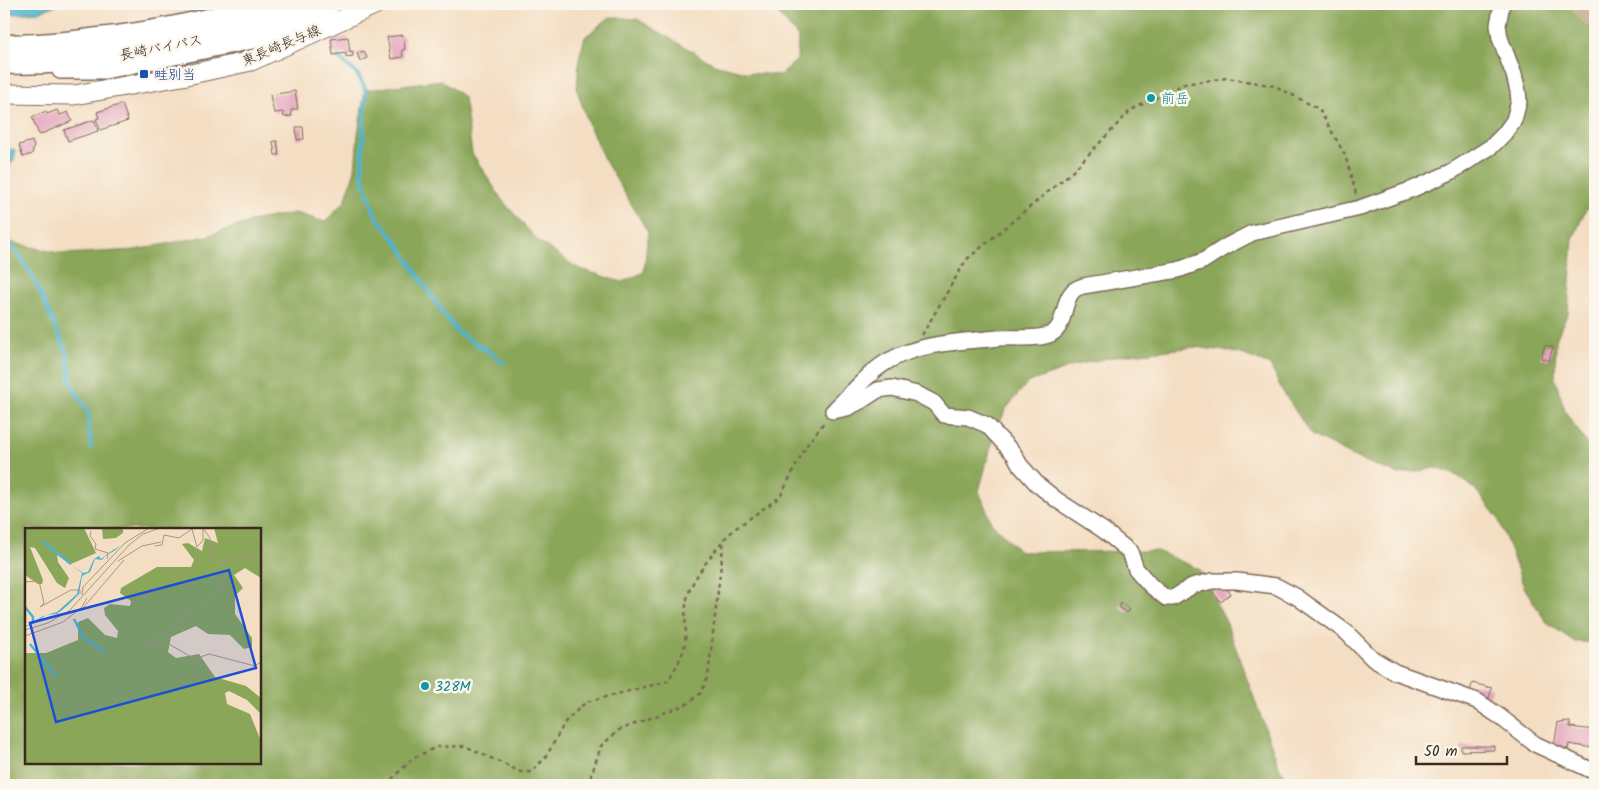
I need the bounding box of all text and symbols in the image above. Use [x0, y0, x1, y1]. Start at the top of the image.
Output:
street label: 東長崎長与線 [238, 19, 324, 72]
street label: 長崎バイパス [118, 29, 204, 67]
place label: 畦別当 [154, 64, 196, 86]
marker: 畦別当 [138, 68, 150, 80]
place label: 前岳 [1161, 88, 1189, 110]
marker: 前岳 [1145, 92, 1157, 104]
inset map [25, 528, 261, 764]
place label: 328M [435, 676, 471, 698]
marker: 328M [419, 680, 431, 692]
scale bar [1416, 734, 1508, 766]
text: 50 m [1424, 740, 1458, 764]

